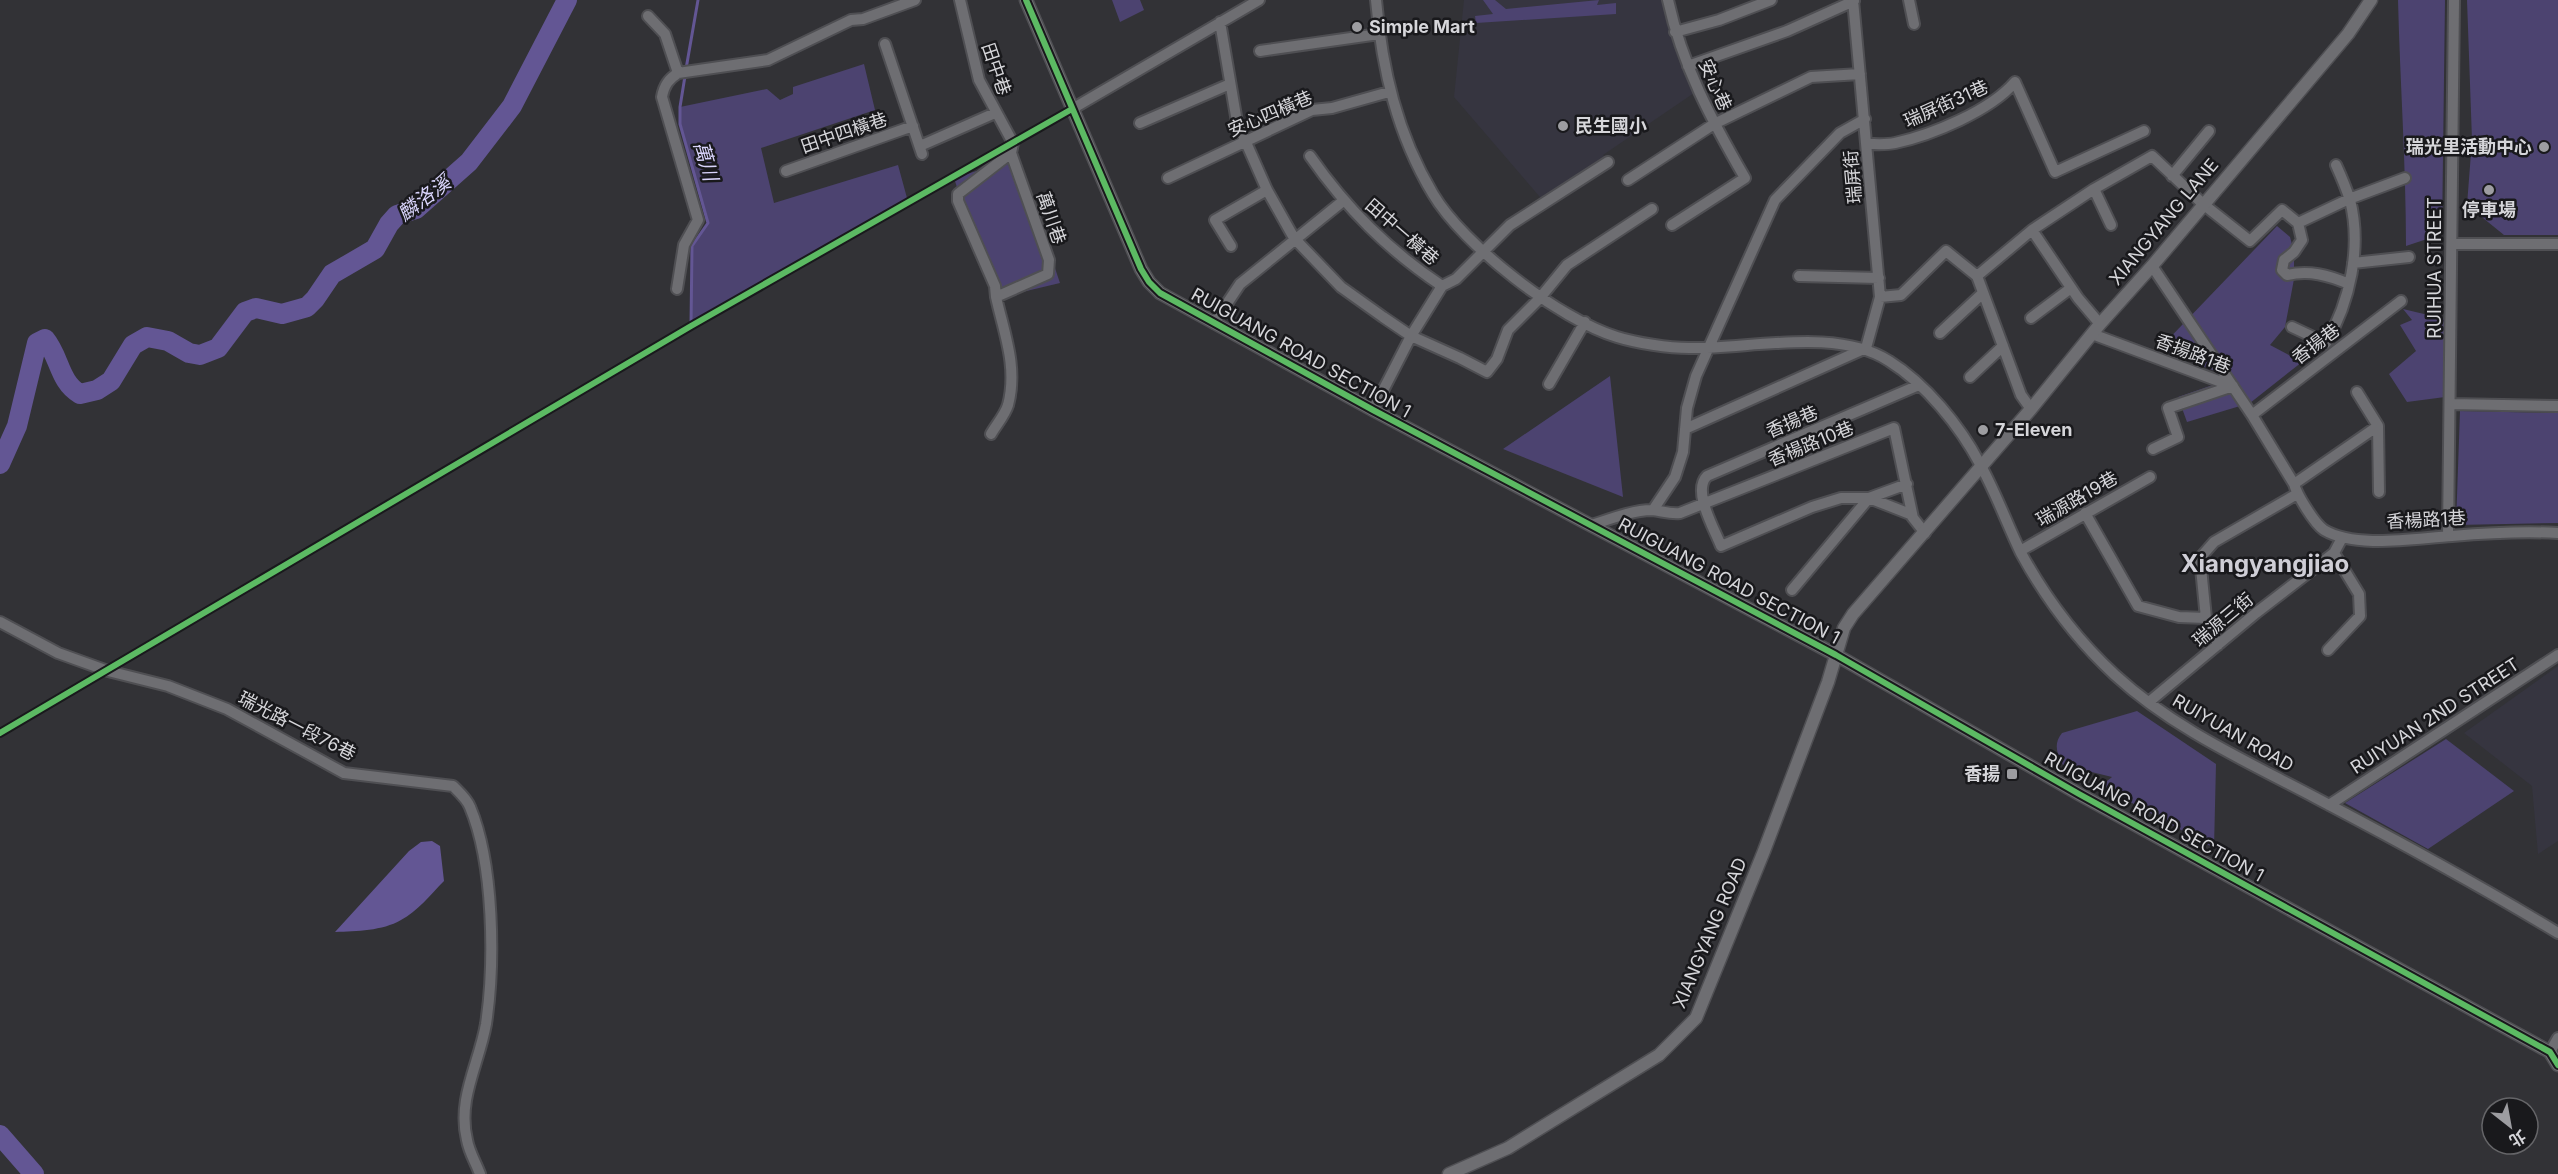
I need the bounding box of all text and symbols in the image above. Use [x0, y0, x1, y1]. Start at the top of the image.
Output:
place label: Simple Mart [1369, 16, 1475, 37]
marker: Simple Mart [1350, 20, 1364, 34]
street label: 田中巷 [978, 40, 1015, 98]
street label: 安心巷 [1695, 56, 1736, 114]
street label: 瑞屏街31巷 [1900, 76, 1991, 132]
street label: 安心四橫巷 [1224, 86, 1315, 141]
street label: 田中四橫巷 [798, 108, 890, 157]
place label: 民生國小 [1575, 115, 1647, 136]
marker: 民生國小 [1556, 119, 1570, 133]
place label: 瑞光里活動中心 [2406, 136, 2532, 157]
water label: 萬川 [689, 138, 724, 185]
marker: 瑞光里活動中心 [2537, 140, 2551, 154]
street label: 瑞屏街 [1840, 149, 1865, 205]
street label: XIANGYANG LANE [2105, 154, 2223, 289]
water label: 麟洛溪 [393, 169, 458, 226]
marker: 停車場 [2482, 183, 2496, 197]
street label: 萬川巷 [1033, 189, 1070, 247]
street label: 田中一橫巷 [1361, 194, 1443, 269]
street label: RUIHUA STREET [2424, 197, 2445, 339]
place label: 停車場 [2462, 199, 2516, 220]
street label: RUIGUANG ROAD SECTION 1 [1188, 283, 1415, 422]
street label: 香揚巷 [2288, 319, 2344, 368]
street label: 香揚路1巷 [2152, 330, 2234, 378]
street label: 香揚巷 [1763, 401, 1821, 442]
street label: 香楊路10巷 [1765, 417, 1857, 470]
place label: 7-Eleven [1995, 419, 2073, 440]
marker: 7-Eleven [1976, 423, 1990, 437]
street label: 瑞源路19巷 [2032, 467, 2121, 530]
street label: 香楊路1巷 [2386, 507, 2466, 532]
street label: RUIGUANG ROAD SECTION 1 [1615, 513, 1843, 648]
district label: Xiangyangjiao [2181, 549, 2349, 578]
street label: 瑞源三街 [2188, 588, 2257, 651]
street label: RUIYUAN 2ND STREET [2347, 653, 2523, 778]
street label: 瑞光路一段76巷 [235, 687, 359, 764]
street label: RUIYUAN ROAD [2169, 689, 2298, 776]
street label: RUIGUANG ROAD SECTION 1 [2041, 747, 2268, 886]
place label: 香揚 [1964, 763, 2000, 784]
marker: 香揚 [2005, 767, 2019, 781]
street label: XIANGYANG ROAD [1668, 854, 1751, 1011]
north arrow [2480, 1096, 2540, 1156]
text: 北 [2506, 1126, 2530, 1152]

